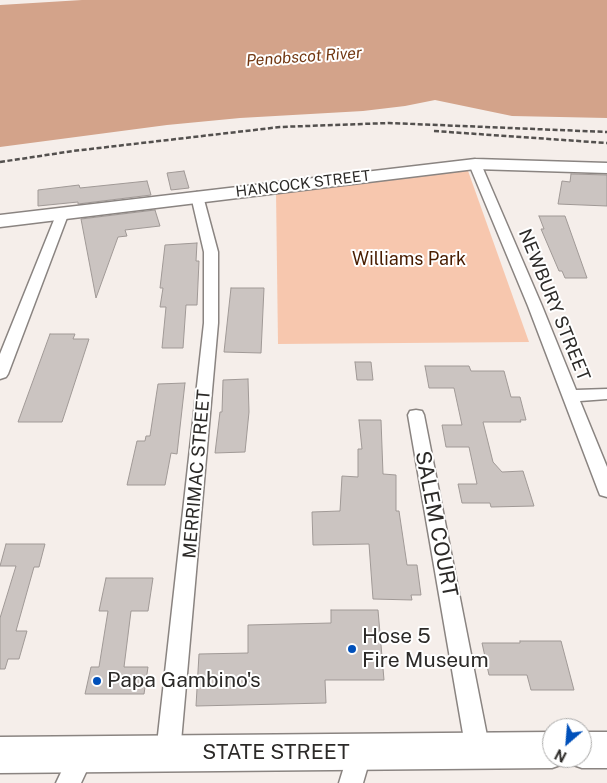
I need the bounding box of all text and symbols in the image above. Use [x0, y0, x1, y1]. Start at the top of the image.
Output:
water label: Penobscot River [245, 43, 363, 71]
street label: HANCOCK STREET [235, 167, 371, 201]
street label: NEWBURY STREET [514, 226, 594, 384]
park label: Williams Park [352, 248, 466, 270]
street label: MERRIMAC STREET [179, 389, 215, 559]
street label: SALEM COURT [409, 449, 463, 599]
place label: Hose 5 Fire Museum [362, 624, 489, 674]
marker: Hose 5 Fire Museum [346, 643, 358, 655]
place label: Papa Gambino's [107, 668, 261, 694]
marker: Papa Gambino's [91, 675, 103, 687]
north arrow [542, 718, 592, 768]
street label: STATE STREET [202, 740, 350, 766]
text: N [552, 746, 569, 765]

